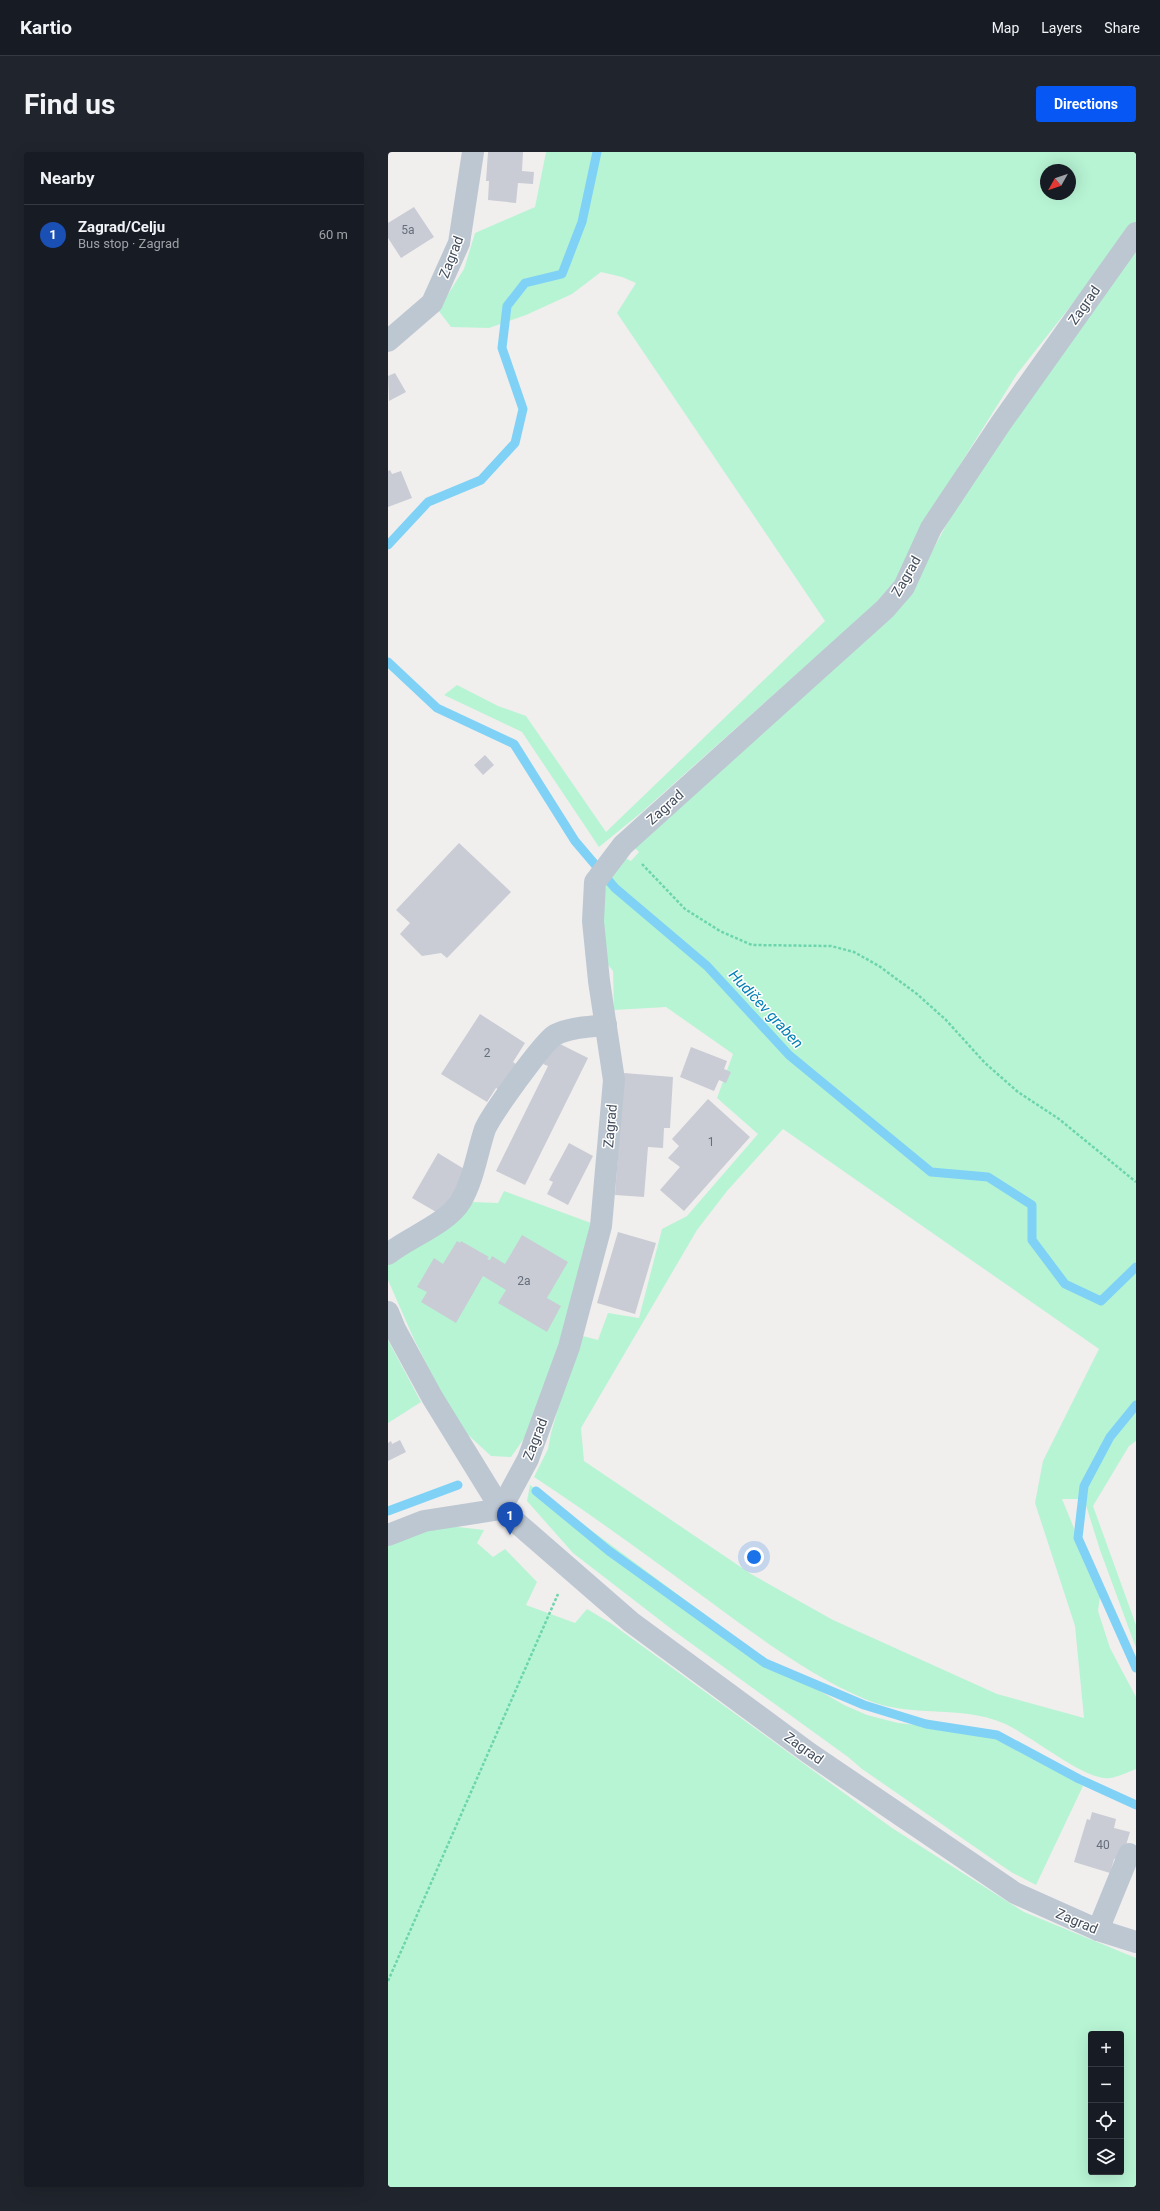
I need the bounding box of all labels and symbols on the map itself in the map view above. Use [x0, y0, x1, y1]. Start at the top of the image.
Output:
north arrow [1040, 164, 1076, 200]
house number: 5a [401, 223, 415, 237]
street label: Zagrad [436, 234, 466, 280]
street label: Zagrad [1065, 282, 1103, 328]
street label: Zagrad [888, 553, 924, 599]
street label: Zagrad [643, 786, 687, 828]
water label: Hudičev graben [725, 966, 807, 1052]
house number: 2 [484, 1046, 491, 1060]
street label: Zagrad [600, 1103, 620, 1149]
house number: 1 [708, 1135, 714, 1149]
house number: 2a [517, 1274, 531, 1288]
street label: Zagrad [520, 1416, 550, 1462]
pin: 1 [497, 1502, 523, 1535]
your location [744, 1547, 764, 1567]
street label: Zagrad [782, 1729, 826, 1767]
house number: 40 [1096, 1838, 1110, 1852]
street label: Zagrad [1054, 1905, 1100, 1937]

